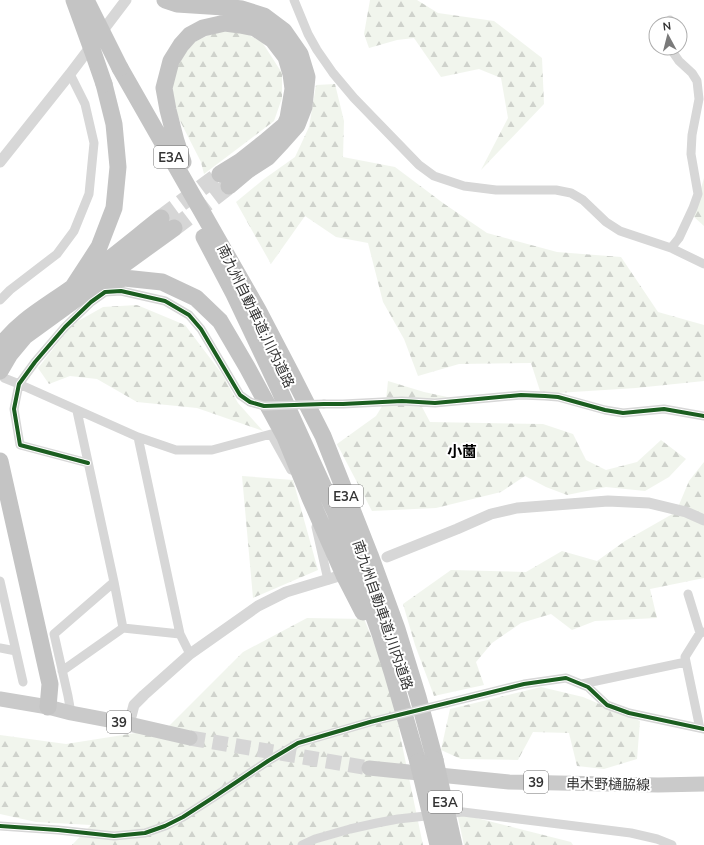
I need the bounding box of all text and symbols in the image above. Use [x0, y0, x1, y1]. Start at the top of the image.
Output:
north arrow [648, 16, 688, 56]
text: N [662, 19, 672, 34]
road number: E3A [154, 146, 188, 168]
street label: 南九州自動車道;川内道路 [213, 241, 299, 391]
district label: 小薗 [447, 442, 477, 461]
road number: E3A [329, 485, 363, 507]
street label: 南九州自動車道;川内道路 [349, 538, 417, 692]
road number: 39 [107, 711, 131, 733]
road number: 39 [524, 771, 548, 793]
street label: 串木野樋脇線 [566, 774, 650, 794]
road number: E3A [428, 791, 462, 813]

